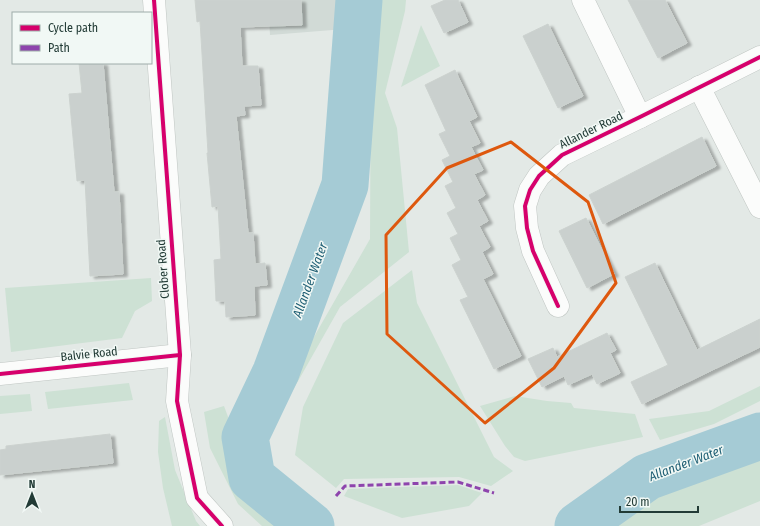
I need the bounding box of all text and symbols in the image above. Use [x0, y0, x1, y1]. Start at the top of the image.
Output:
legend [12, 12, 152, 64]
text: Cycle path [48, 21, 98, 35]
text: Path [48, 41, 70, 55]
street label: Allander Road [557, 109, 625, 151]
street label: Clober Road [154, 239, 172, 299]
water label: Allander Water [289, 240, 331, 320]
street label: Balvie Road [60, 344, 118, 364]
water label: Allander Water [646, 442, 726, 484]
north arrow [12, 474, 52, 514]
text: N [29, 478, 35, 491]
scale bar [620, 488, 698, 514]
text: 20 m [626, 495, 650, 509]

